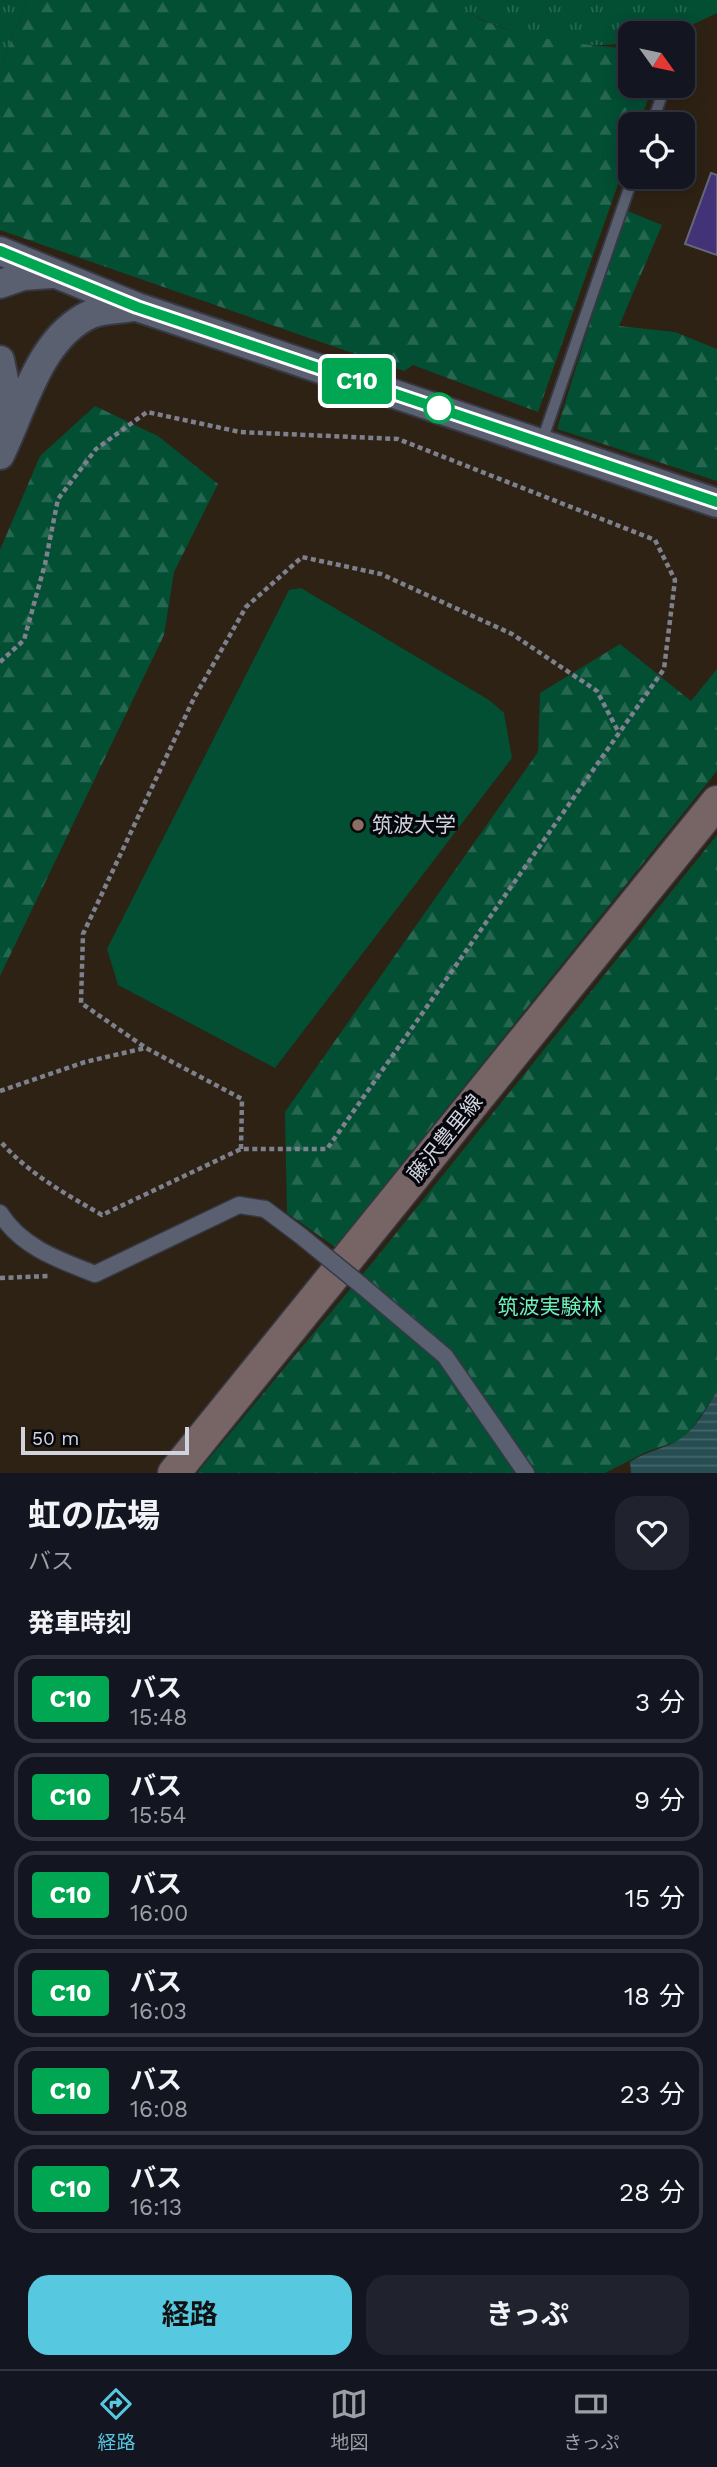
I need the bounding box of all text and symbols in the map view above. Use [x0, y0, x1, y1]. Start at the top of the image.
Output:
north arrow [618, 21, 695, 98]
map controls [618, 21, 695, 189]
button: locate [618, 112, 695, 189]
line badge: C10 [317, 358, 397, 404]
text: C10 [336, 367, 378, 395]
unlabelled marker [424, 393, 454, 423]
place label: 筑波大学 [372, 812, 456, 837]
marker: 筑波大学 [350, 817, 366, 833]
street label: 藤沢豊里線 [402, 1089, 487, 1186]
park label: 筑波実験林 [498, 1294, 603, 1319]
scale bar [21, 1424, 189, 1456]
text: 50 m [32, 1427, 79, 1450]
text: 虹の広場 [28, 1496, 160, 1535]
button: heart [615, 1496, 689, 1570]
text: バス [28, 1548, 74, 1575]
text: 発車時刻 [28, 1608, 132, 1638]
text: バス [130, 1673, 182, 1703]
text: C10 [49, 1685, 92, 1713]
text: 3 分 [635, 1687, 685, 1717]
text: 15:48 [130, 1704, 187, 1731]
text: バス [130, 1771, 182, 1801]
text: C10 [49, 1783, 92, 1811]
text: 9 分 [634, 1785, 685, 1815]
text: 15:54 [130, 1802, 187, 1829]
text: バス [130, 1869, 182, 1899]
text: C10 [49, 1881, 92, 1909]
text: 15 分 [625, 1883, 685, 1913]
text: 16:00 [130, 1900, 188, 1927]
text: バス [130, 1967, 182, 1997]
text: C10 [49, 1979, 92, 2007]
text: 18 分 [624, 1981, 685, 2011]
text: 16:03 [130, 1998, 187, 2025]
text: バス [130, 2065, 182, 2095]
text: C10 [49, 2077, 92, 2105]
text: 23 分 [620, 2079, 685, 2109]
text: 16:08 [130, 2096, 188, 2123]
text: バス [130, 2163, 182, 2193]
text: C10 [49, 2175, 92, 2203]
text: 28 分 [619, 2177, 685, 2207]
text: 16:13 [130, 2194, 182, 2221]
button: 経路 [28, 2275, 352, 2355]
button: きっぷ [366, 2275, 689, 2355]
tab: 経路 [97, 2385, 135, 2454]
tab: 地図 [330, 2385, 368, 2454]
tab: きっぷ [563, 2385, 620, 2454]

